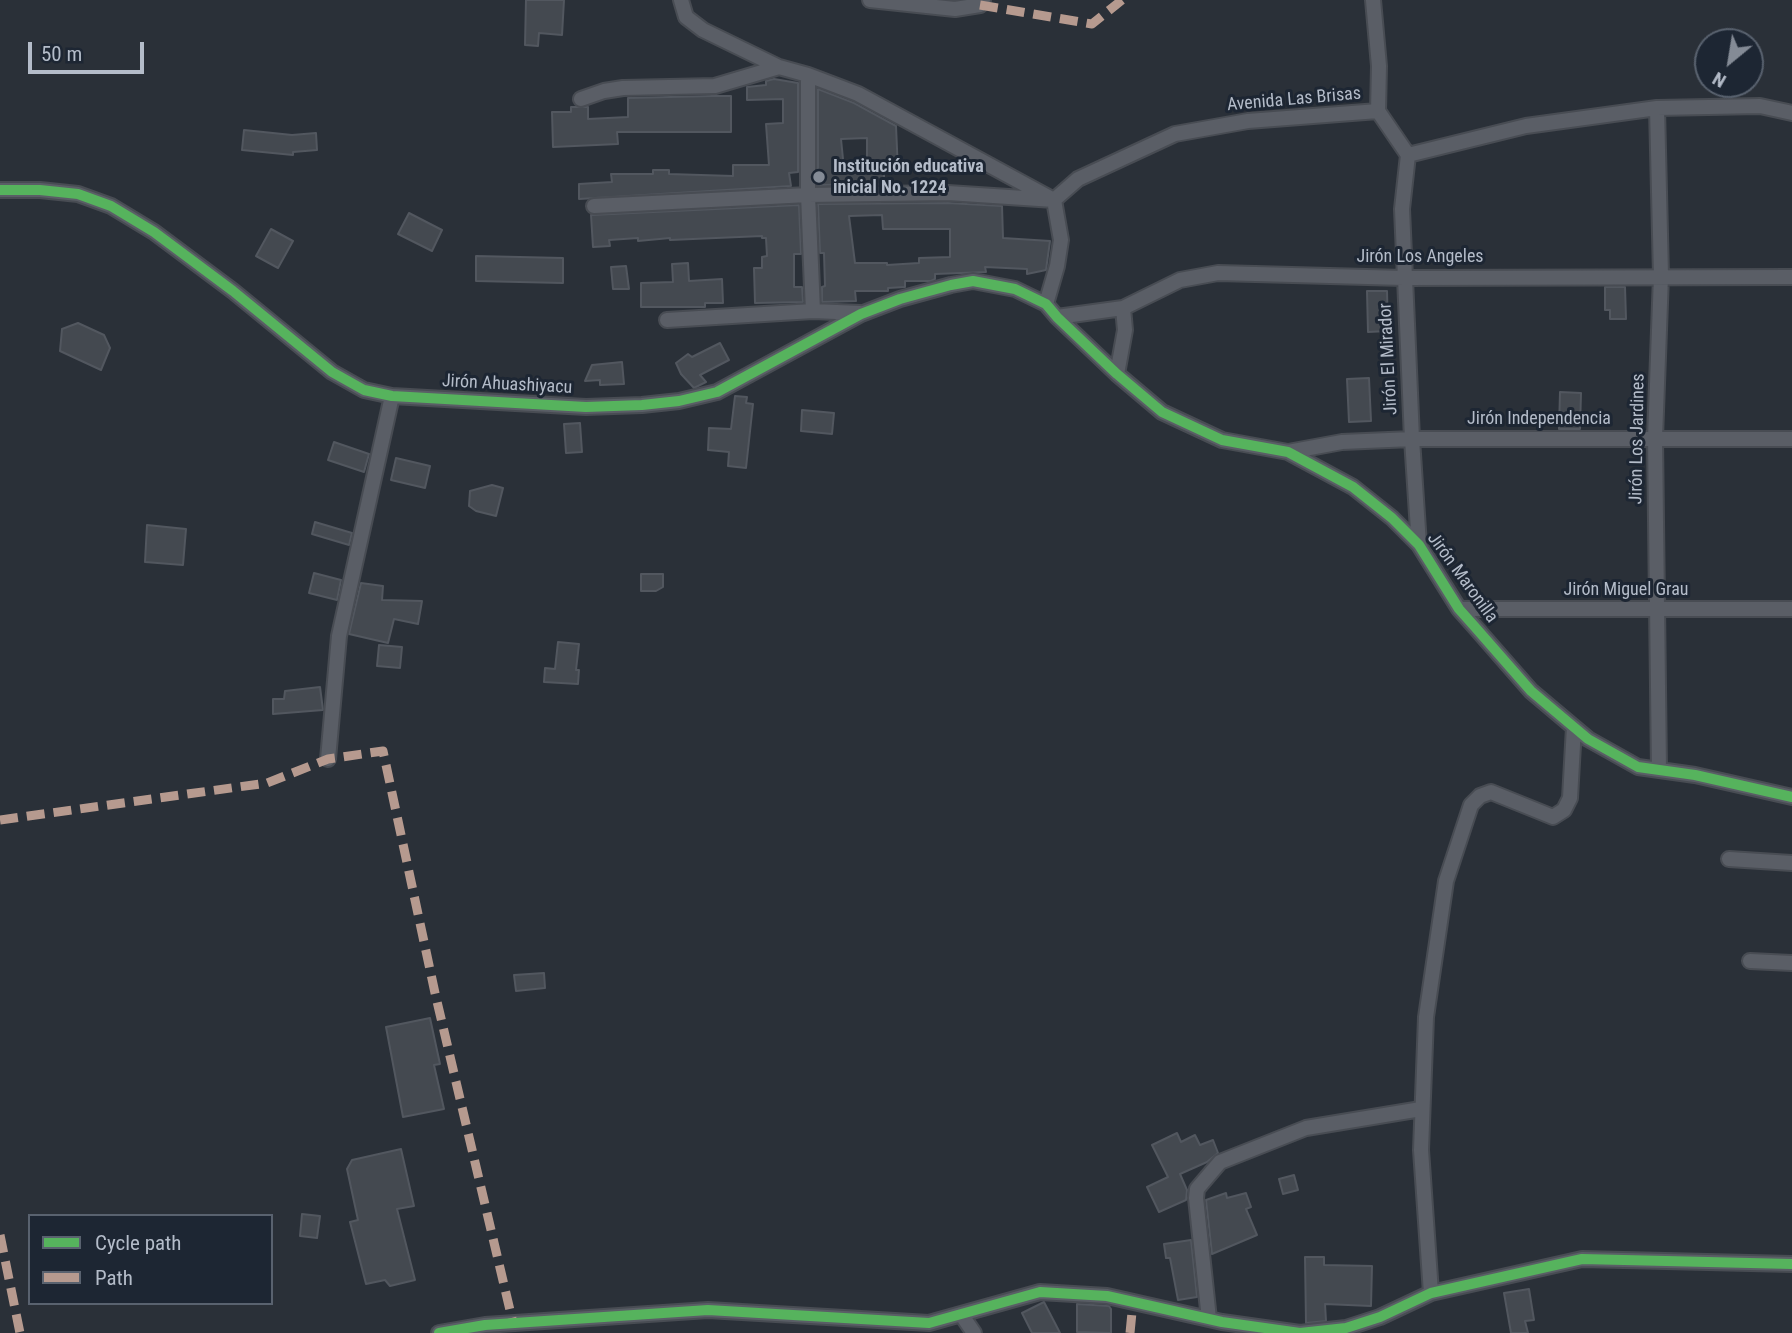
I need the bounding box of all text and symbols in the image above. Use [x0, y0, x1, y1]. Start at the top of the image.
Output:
scale bar [32, 28, 147, 72]
north arrow [1694, 28, 1764, 98]
text: 50 m [41, 42, 82, 66]
text: N [1708, 67, 1730, 93]
street label: Avenida Las Brisas [1226, 83, 1362, 117]
place label: Institución educativa inicial No. 1224 [833, 156, 984, 198]
marker: Institución educativa inicial No. 1224 [811, 169, 827, 185]
street label: Jirón Los Angeles [1356, 246, 1484, 268]
street label: Jirón El Mirador [1375, 302, 1403, 416]
street label: Jirón Ahuashiyacu [441, 371, 573, 399]
street label: Jirón Los Jardines [1626, 373, 1650, 505]
street label: Jirón Independencia [1467, 408, 1611, 430]
street label: Jirón Maronilla [1422, 529, 1502, 627]
street label: Jirón Miguel Grau [1563, 579, 1689, 601]
legend [28, 1214, 273, 1305]
text: Cycle path [95, 1231, 181, 1255]
text: Path [95, 1266, 133, 1290]

